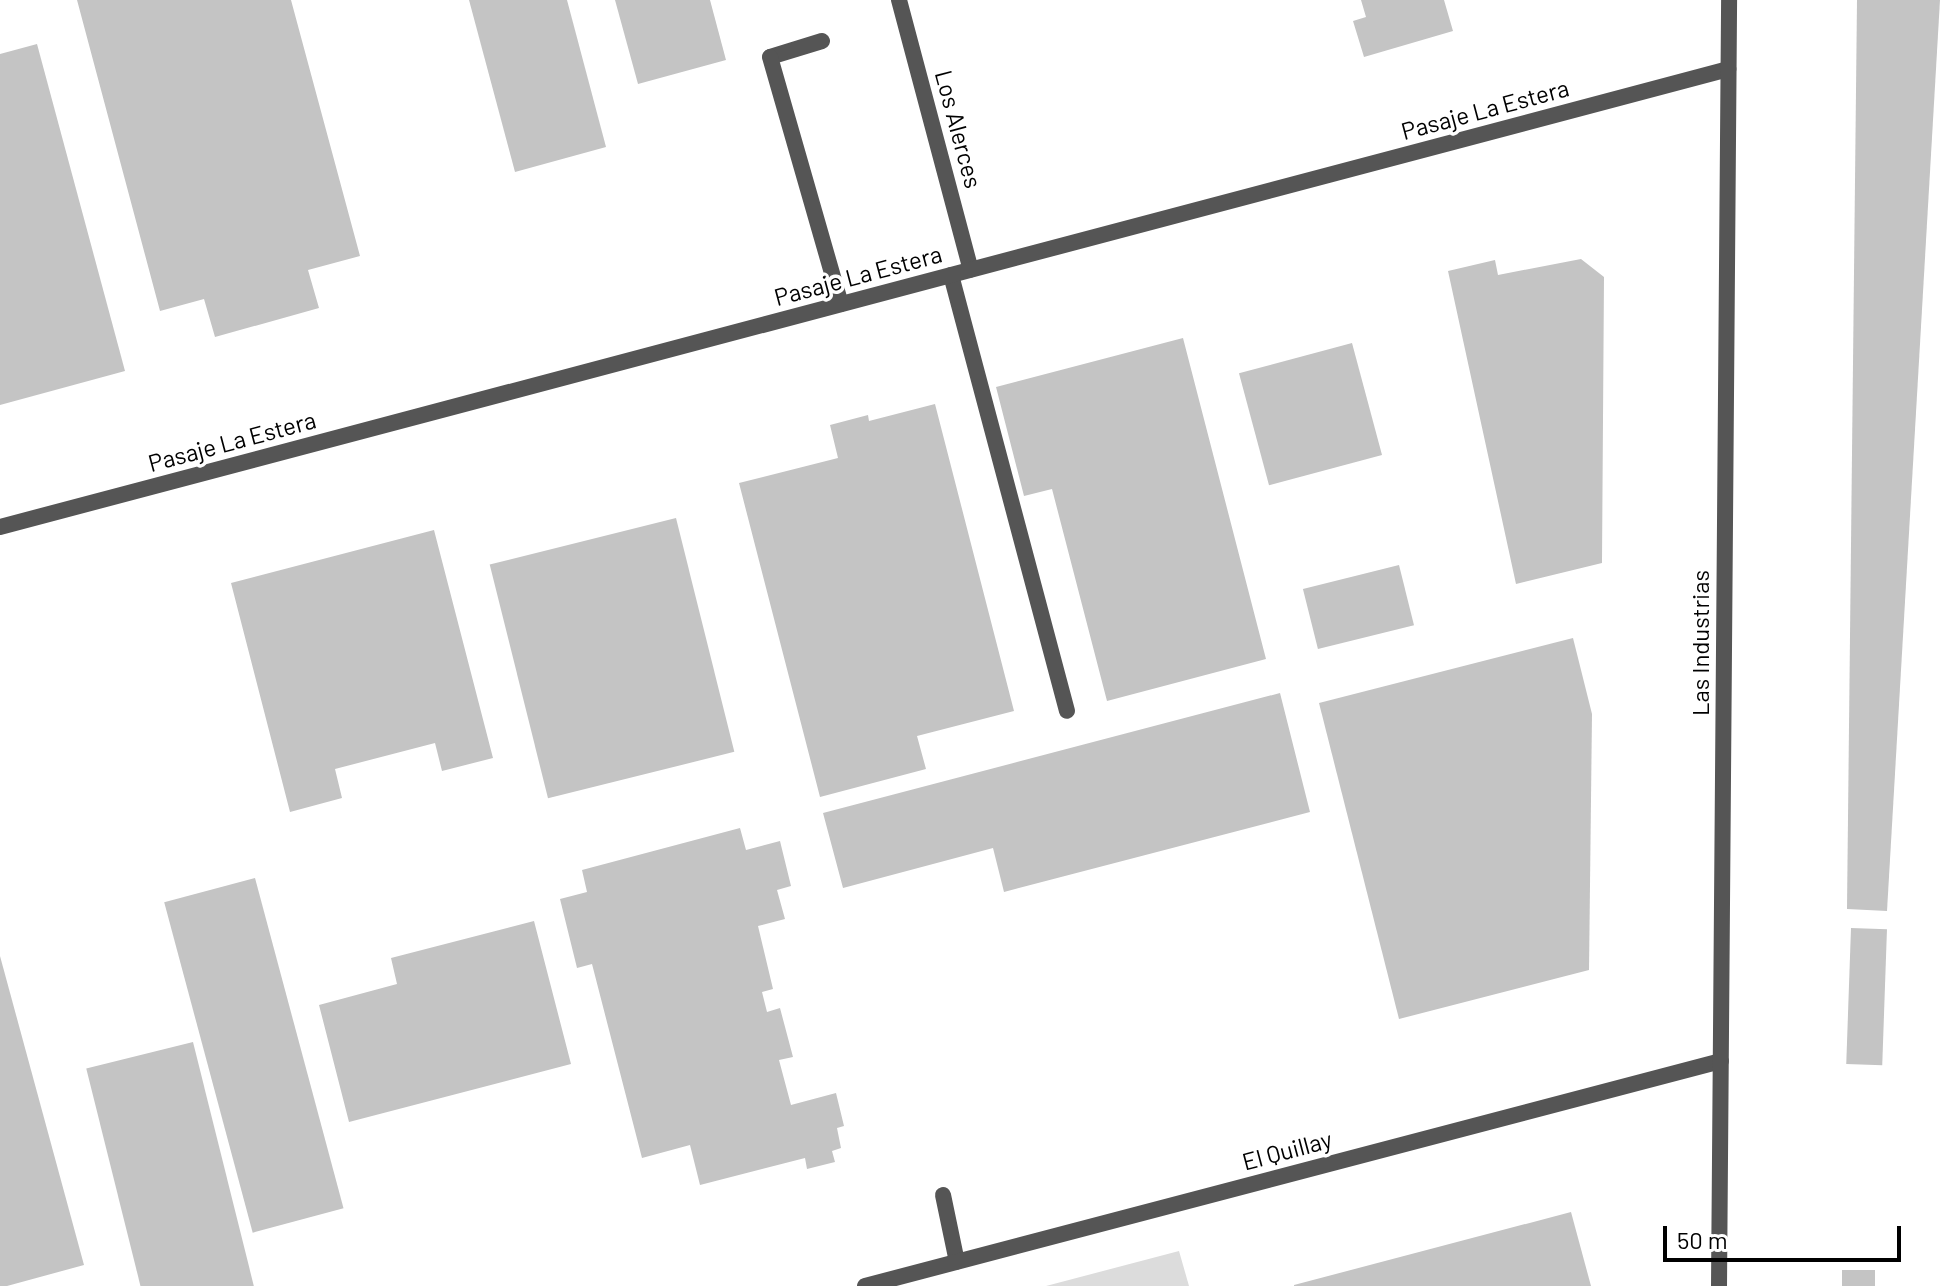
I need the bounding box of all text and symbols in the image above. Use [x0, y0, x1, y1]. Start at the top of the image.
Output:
street label: Los Alerces [929, 67, 989, 191]
street label: Pasaje La Estera [1398, 73, 1572, 145]
street label: Pasaje La Estera [771, 239, 945, 311]
street label: Pasaje La Estera [145, 405, 319, 477]
street label: Las Industrias [1686, 570, 1714, 716]
street label: El Quillay [1239, 1124, 1335, 1176]
scale bar [1667, 1210, 1905, 1260]
text: 50 m [1677, 1225, 1728, 1254]

